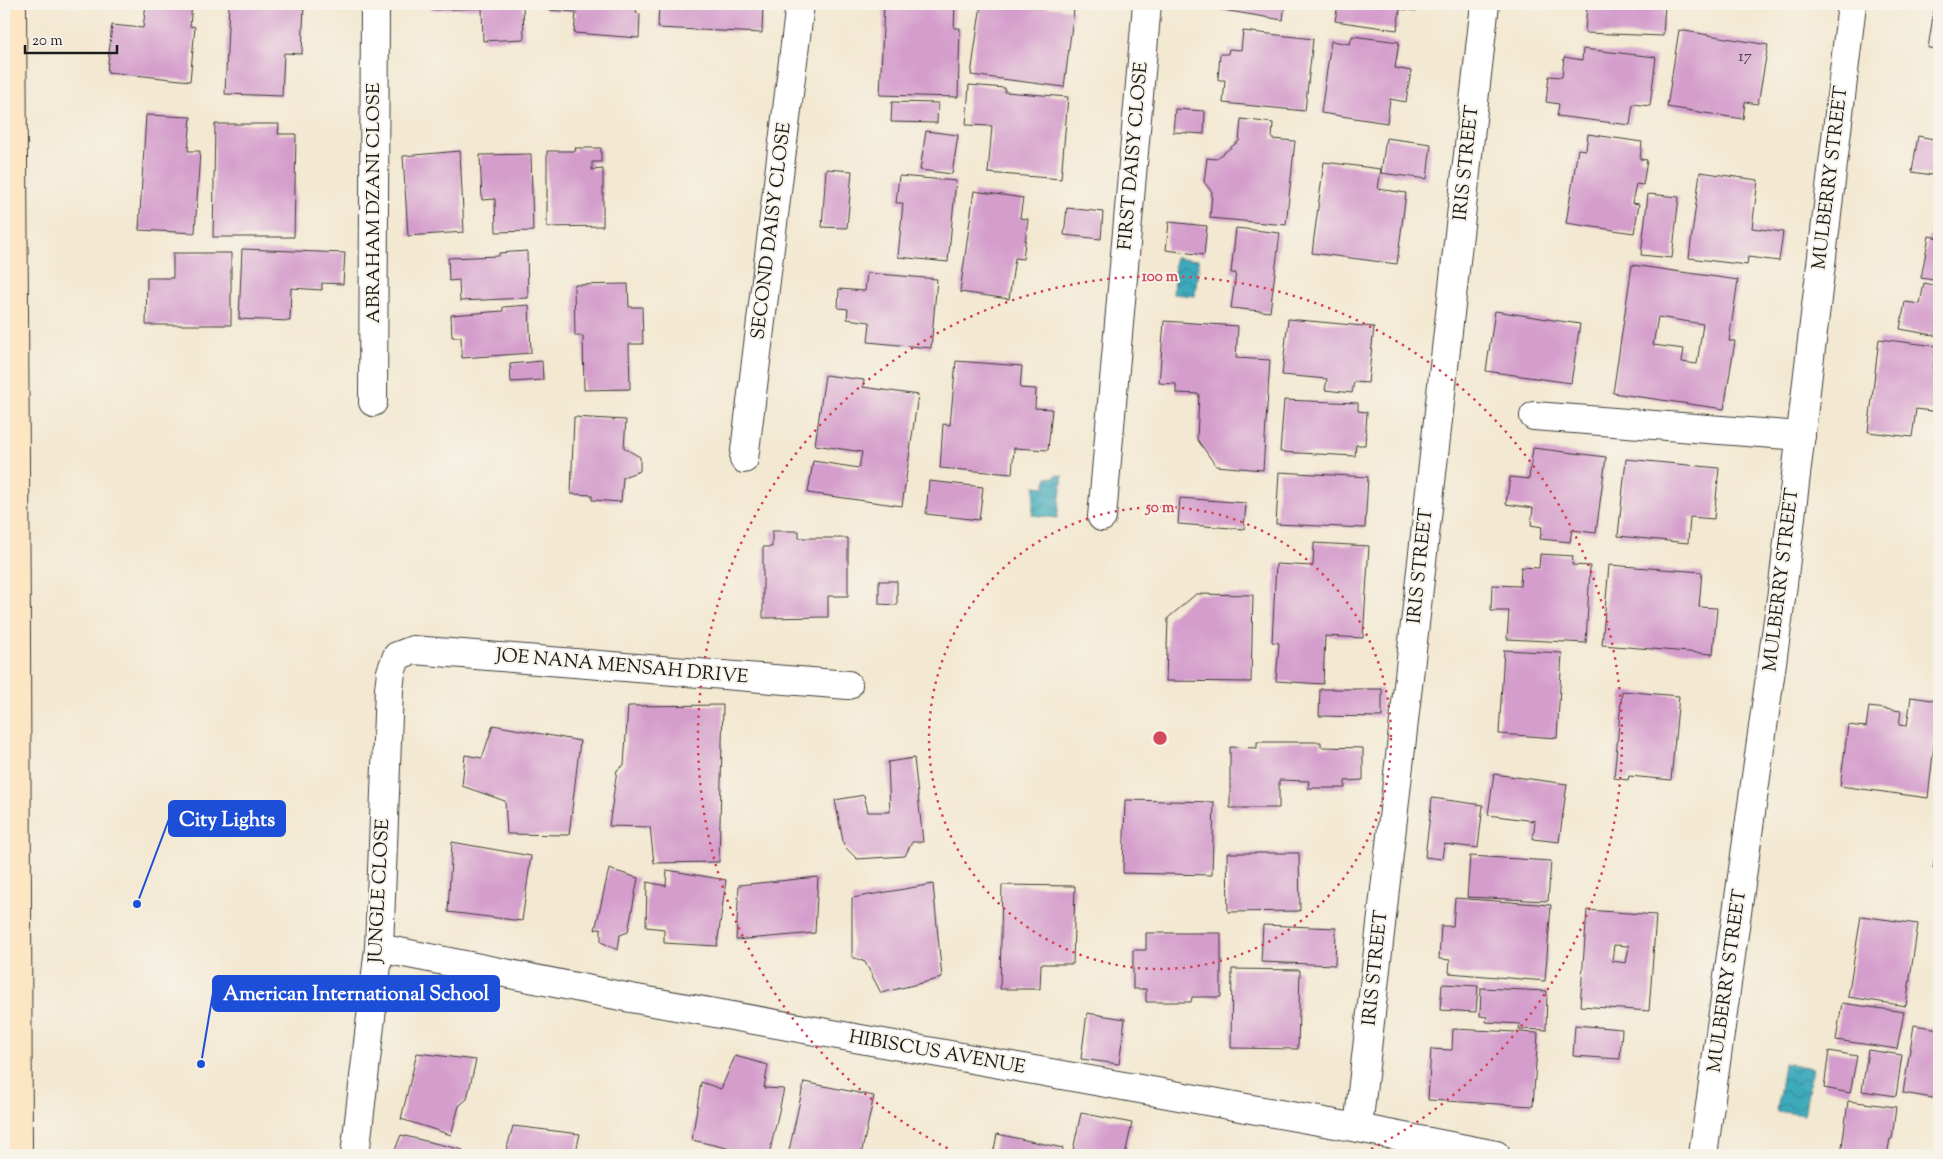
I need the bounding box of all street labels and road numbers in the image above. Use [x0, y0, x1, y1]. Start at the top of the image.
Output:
street label: FIRST DAISY CLOSE [1112, 60, 1156, 251]
street label: ABRAHAM DZANI CLOSE [361, 82, 388, 323]
street label: MULBERRY STREET [1806, 85, 1856, 271]
street label: IRIS STREET [1448, 104, 1486, 222]
street label: SECOND DAISY CLOSE [745, 120, 799, 341]
street label: MULBERRY STREET [1757, 487, 1807, 673]
street label: IRIS STREET [1402, 507, 1440, 625]
street label: JOE NANA MENSAH DRIVE [494, 642, 750, 692]
street label: JUNGLE CLOSE [363, 818, 397, 965]
street label: MULBERRY STREET [1702, 888, 1754, 1074]
street label: IRIS STREET [1357, 909, 1395, 1027]
street label: HIBISCUS AVENUE [847, 1024, 1028, 1082]

